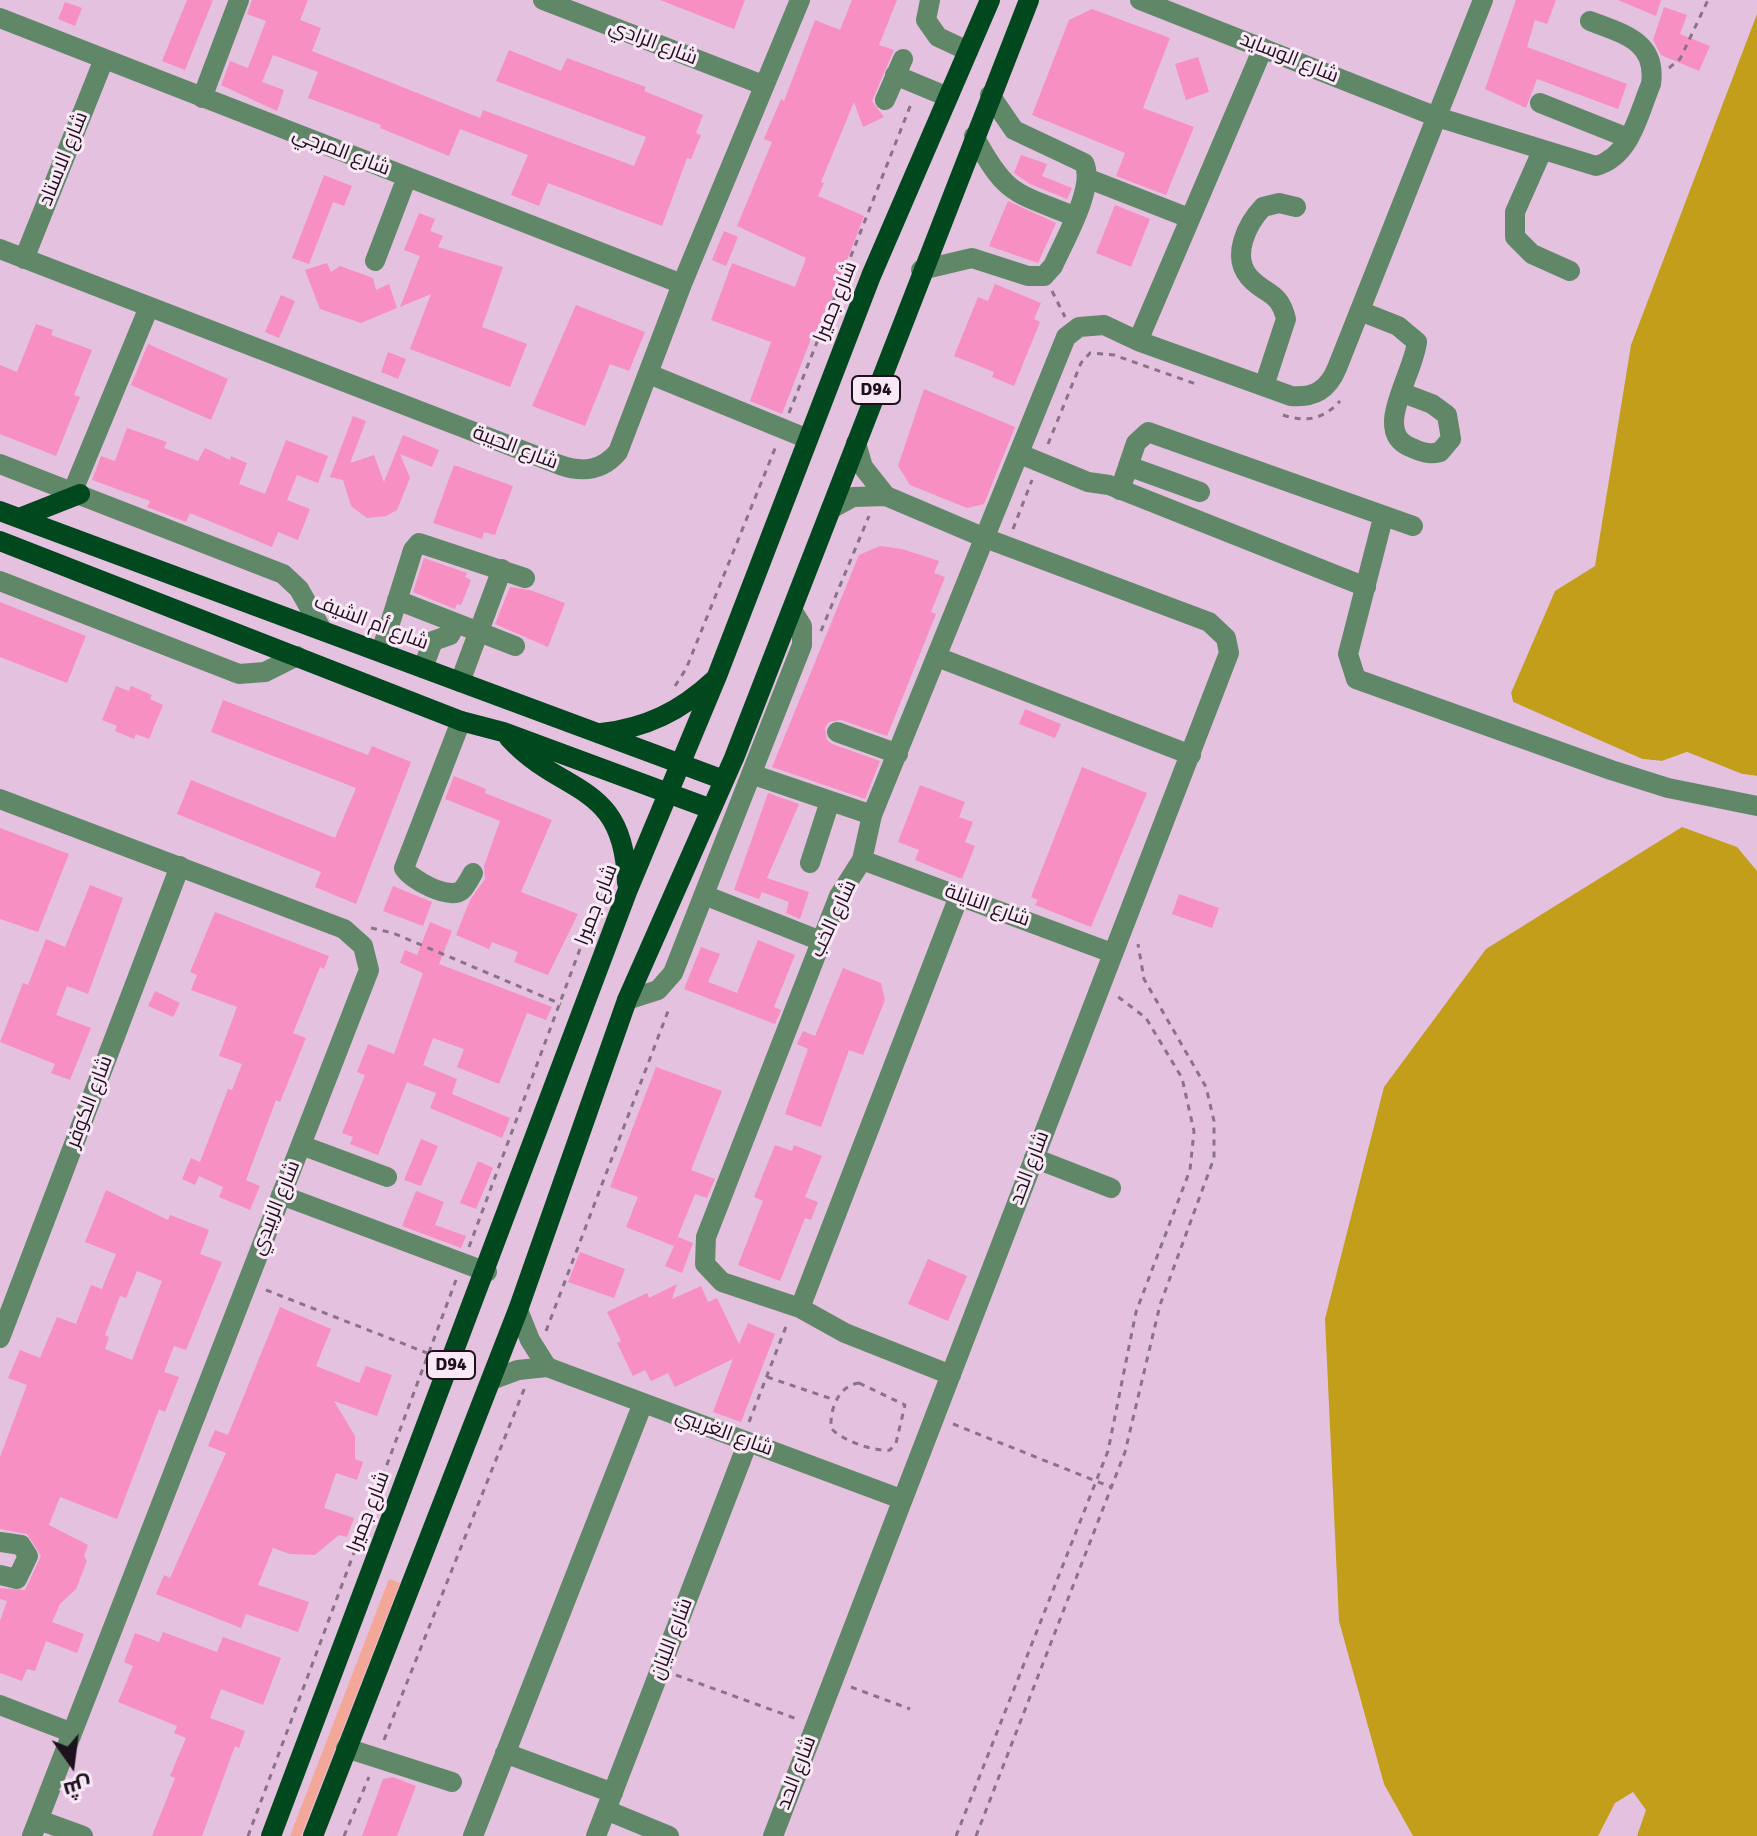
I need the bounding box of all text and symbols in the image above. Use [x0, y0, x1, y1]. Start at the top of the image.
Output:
street label: شارع الرادي [605, 15, 701, 71]
street label: شارع الوسايد [1236, 27, 1342, 89]
street label: شارع الاستاد [34, 108, 94, 210]
street label: شارع المرجي [289, 122, 393, 182]
street label: شارع جميرا [809, 258, 863, 346]
road number: D94 [852, 376, 900, 404]
street label: شارع الحيبة [469, 421, 561, 475]
street label: شارع أم الشيف [310, 590, 432, 656]
street label: شارع جميرا [571, 861, 623, 949]
street label: شارع الخب [806, 877, 862, 961]
street label: شارع النايلة [941, 880, 1033, 932]
street label: شارع الكوفر [61, 1052, 119, 1152]
street label: شارع الحد [1005, 1128, 1055, 1208]
street label: شارع الزبيدي [246, 1157, 306, 1259]
road number: D94 [427, 1351, 475, 1379]
street label: شارع الغريبي [672, 1404, 776, 1462]
street label: شارع جميرا [343, 1468, 395, 1556]
street label: شارع الليان [646, 1595, 698, 1683]
north arrow [32, 1724, 112, 1804]
street label: شارع الحد [772, 1733, 822, 1813]
text: ش [61, 1771, 95, 1804]

